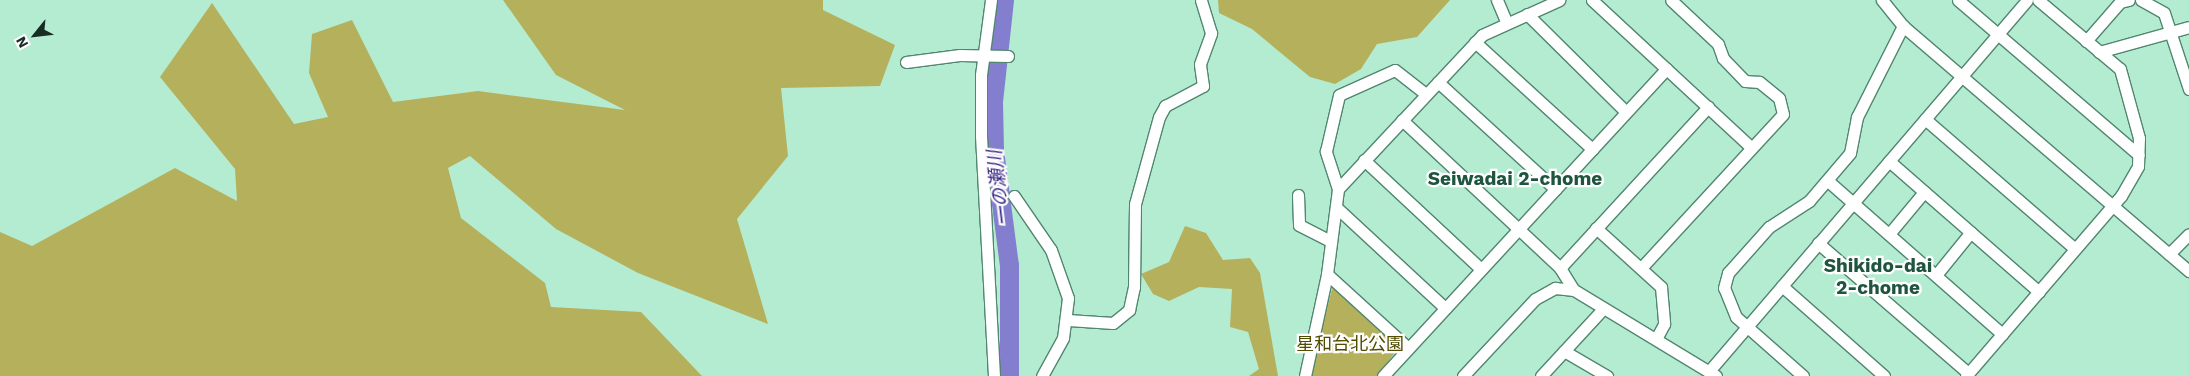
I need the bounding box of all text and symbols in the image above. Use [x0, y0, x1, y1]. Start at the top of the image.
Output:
north arrow [10, 10, 60, 60]
text: N [12, 34, 31, 51]
water label: 一の瀬川 [983, 149, 1015, 227]
district label: Seiwadai 2-chome [1428, 168, 1602, 190]
district label: Shikido-dai 2-chome [1824, 255, 1932, 299]
park label: 星和台北公園 [1296, 333, 1404, 355]

